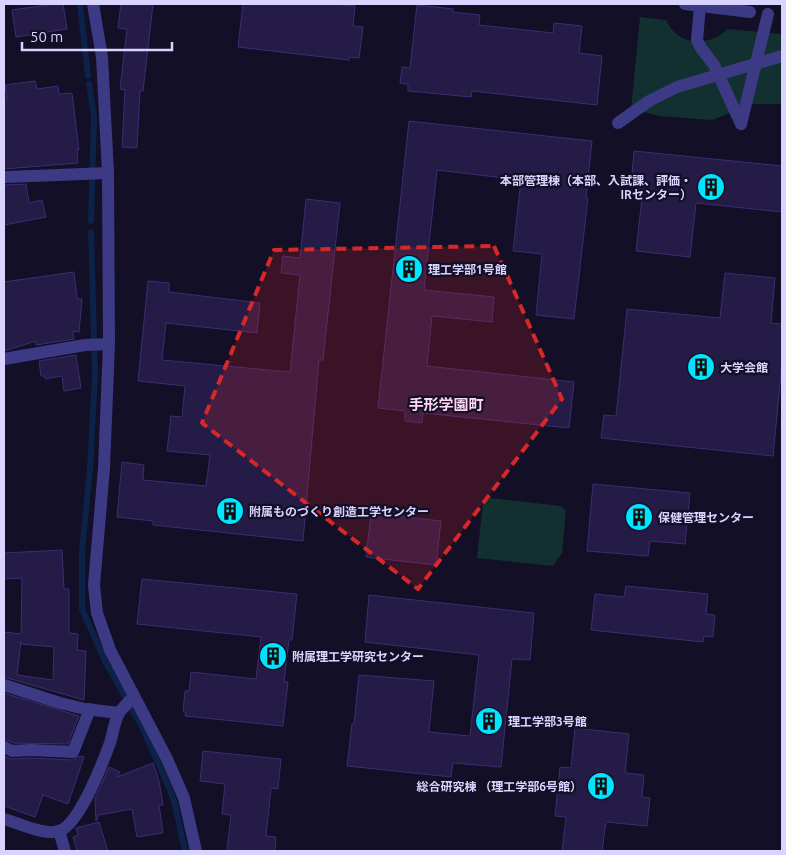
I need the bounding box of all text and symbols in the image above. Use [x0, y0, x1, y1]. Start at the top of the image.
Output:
scale bar [22, 20, 172, 52]
text: 50 m [30, 28, 63, 45]
building icon: 本部管理棟（本部、入試課、評価・ IRセンター） [696, 172, 726, 202]
place label: 本部管理棟（本部、入試課、評価・ IRセンター） [500, 174, 692, 201]
building icon: 理工学部1号館 [394, 254, 424, 284]
place label: 理工学部1号館 [428, 263, 507, 276]
building icon: 大学会館 [686, 352, 716, 382]
place label: 大学会館 [720, 361, 768, 374]
district label: 手形学園町 [408, 396, 484, 413]
building icon: 附属ものづくり創造工学センター [215, 496, 245, 526]
building icon: 保健管理センター [624, 502, 654, 532]
place label: 附属ものづくり創造工学センター [249, 505, 429, 518]
place label: 保健管理センター [658, 511, 754, 524]
building icon: 附属理工学研究センター [258, 641, 288, 671]
place label: 附属理工学研究センター [292, 650, 424, 663]
building icon: 理工学部3号館 [474, 706, 504, 736]
place label: 理工学部3号館 [508, 715, 587, 728]
building icon: 総合研究棟 （理工学部6号館） [586, 771, 616, 801]
place label: 総合研究棟 （理工学部6号館） [416, 780, 582, 793]

